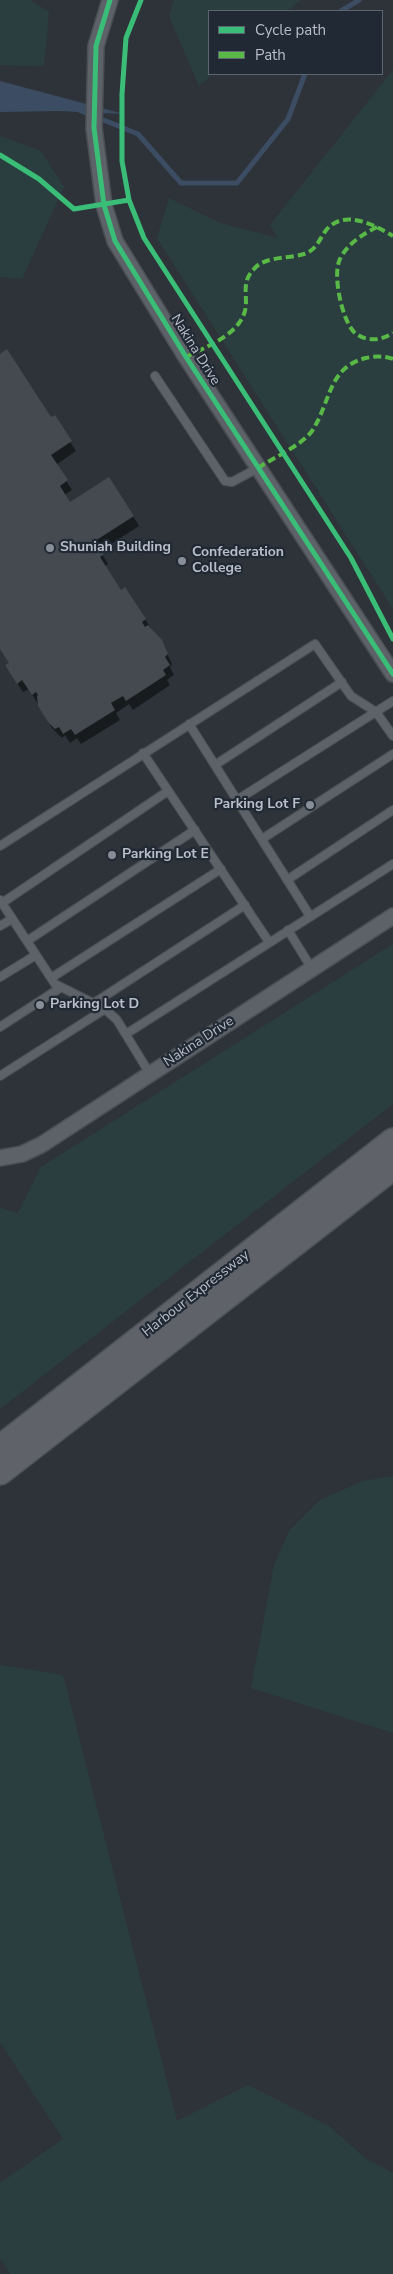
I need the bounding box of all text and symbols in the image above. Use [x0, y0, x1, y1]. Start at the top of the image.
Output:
legend [208, 10, 383, 75]
text: Cycle path [255, 20, 326, 40]
text: Path [255, 45, 286, 65]
street label: Nakina Drive [167, 312, 223, 388]
place label: Shuniah Building [60, 540, 171, 556]
marker: Shuniah Building [44, 542, 56, 554]
place label: Confederation College [192, 545, 284, 578]
marker: Confederation College [176, 555, 188, 567]
place label: Parking Lot F [214, 797, 300, 813]
marker: Parking Lot F [304, 799, 316, 811]
place label: Parking Lot E [122, 847, 209, 863]
marker: Parking Lot E [106, 849, 118, 861]
place label: Parking Lot D [50, 997, 139, 1013]
marker: Parking Lot D [34, 999, 46, 1011]
street label: Nakina Drive [161, 1013, 237, 1071]
street label: Harbour Expressway [139, 1247, 253, 1341]

